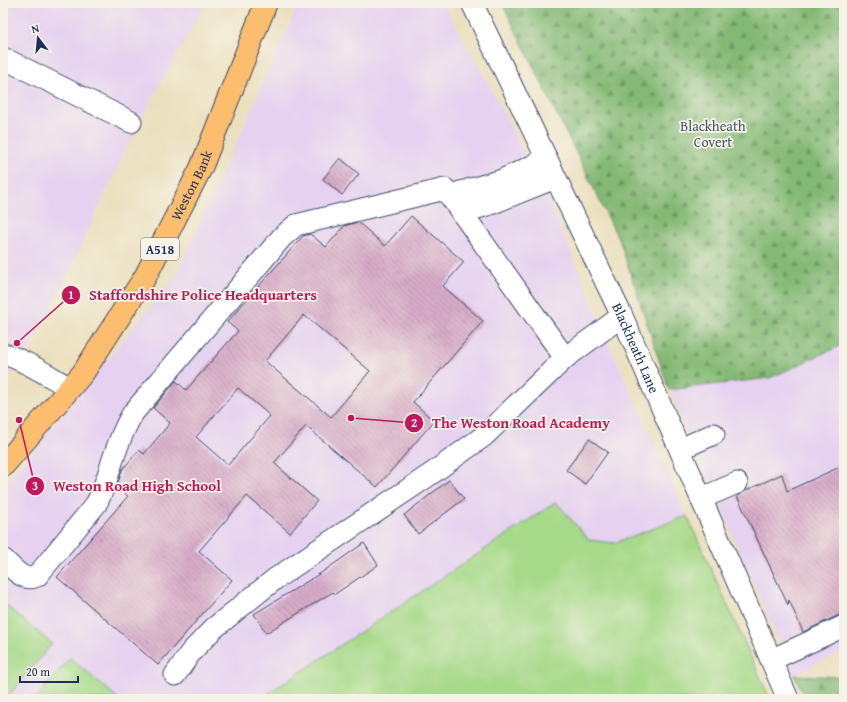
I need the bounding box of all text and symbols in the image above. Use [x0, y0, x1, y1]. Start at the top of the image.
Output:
north arrow [18, 18, 58, 58]
text: N [30, 20, 42, 37]
park label: Blackheath Covert [680, 116, 746, 152]
street label: Weston Bank [166, 146, 217, 224]
road number: A518 [141, 238, 179, 260]
callout: Staffordshire Police Headquarters [61, 282, 325, 309]
text: Staffordshire Police Headquarters [89, 284, 317, 305]
text: 1 [68, 286, 74, 303]
street label: Blackheath Lane [607, 300, 664, 397]
callout: The Weston Road Academy [404, 410, 618, 437]
text: The Weston Road Academy [432, 412, 610, 433]
text: 2 [411, 414, 417, 431]
callout: Weston Road High School [25, 472, 229, 499]
text: Weston Road High School [53, 475, 221, 496]
text: 3 [32, 477, 38, 494]
scale bar [20, 658, 78, 684]
text: 20 m [26, 663, 50, 680]

